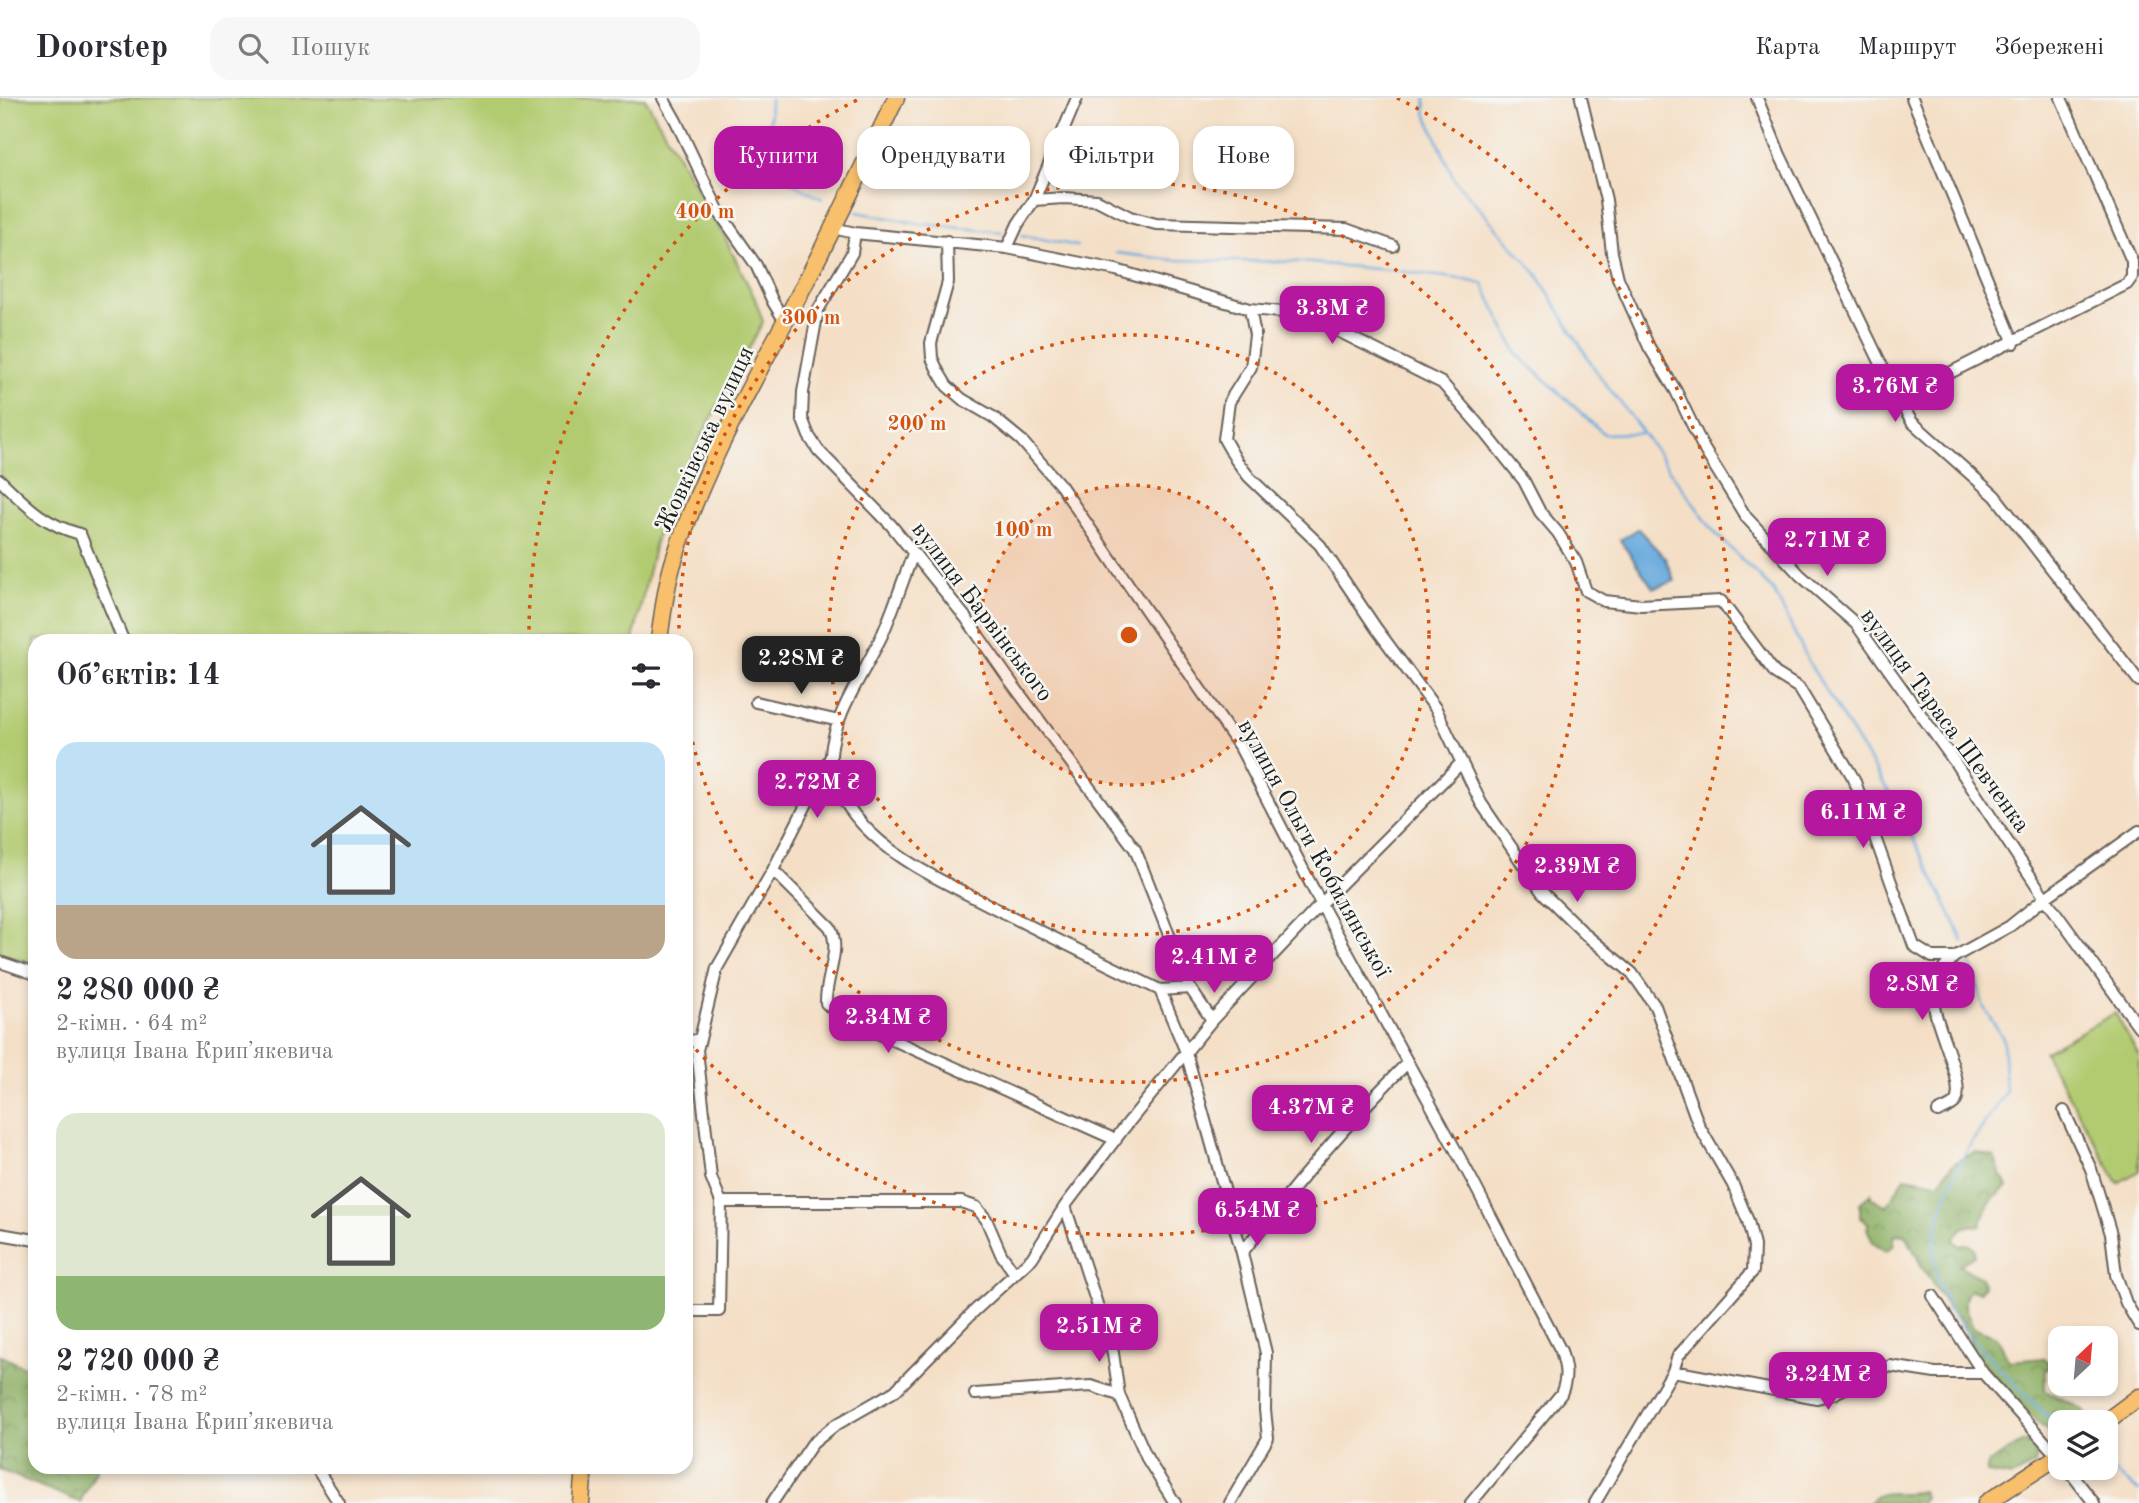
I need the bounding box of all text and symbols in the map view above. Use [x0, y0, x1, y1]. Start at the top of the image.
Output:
search box [210, 17, 700, 80]
icon: search [234, 29, 272, 67]
text: Doorstep [35, 32, 168, 65]
text: Пошук [290, 35, 370, 61]
text: Карта [1755, 36, 1820, 60]
text: Маршрут [1858, 36, 1957, 60]
text: Збережені [1995, 36, 2104, 60]
chip: Купити [714, 126, 843, 189]
chip: Орендувати [857, 126, 1030, 189]
chip: Фільтри [1044, 126, 1179, 189]
chip: Нове [1193, 126, 1294, 189]
text: 400 m [675, 202, 735, 223]
pin: 3.3M ₴ [1275, 286, 1389, 346]
text: 3.3M ₴ [1296, 297, 1368, 320]
text: 300 m [781, 308, 841, 329]
street label: Жовківська вулиця [652, 343, 759, 537]
pin: 3.76M ₴ [1830, 364, 1960, 424]
text: 3.76M ₴ [1852, 375, 1938, 398]
text: 200 m [887, 414, 947, 435]
street label: вулиця Барвінського [906, 518, 1057, 707]
pin: 2.71M ₴ [1762, 518, 1892, 578]
text: 100 m [993, 520, 1053, 541]
text: 2.71M ₴ [1784, 529, 1870, 552]
street label: вулиця Тараса Шевченка [1855, 605, 2034, 838]
centre of rings [1117, 623, 1141, 647]
pin: 2.28M ₴ [736, 636, 866, 696]
text: 2.28M ₴ [758, 647, 844, 670]
icon: filters [627, 657, 665, 695]
text: Об’єктів: 14 [56, 661, 220, 691]
street label: вулиця Ольги Кобилянської [1232, 716, 1394, 982]
pin: 2.72M ₴ [752, 760, 882, 820]
text: 2.72M ₴ [774, 771, 860, 794]
icon: home [298, 787, 424, 913]
pin: 6.11M ₴ [1798, 790, 1928, 850]
text: 6.11M ₴ [1820, 801, 1906, 824]
pin: 2.39M ₴ [1512, 844, 1642, 904]
text: 2.39M ₴ [1534, 855, 1620, 878]
pin: 2.41M ₴ [1149, 936, 1279, 995]
text: 2.41M ₴ [1171, 946, 1257, 969]
pin: 2.8M ₴ [1865, 962, 1979, 1022]
text: 2.8M ₴ [1886, 973, 1958, 996]
text: 2 280 000 ₴ [56, 976, 220, 1006]
pin: 2.34M ₴ [823, 996, 953, 1055]
text: 2.34M ₴ [845, 1006, 931, 1029]
text: 2-кімн. · 64 m² [56, 1012, 207, 1035]
text: вулиця Івана Крипʼякевича [56, 1040, 333, 1063]
pin: 4.37M ₴ [1246, 1086, 1376, 1145]
text: 4.37M ₴ [1268, 1096, 1354, 1119]
icon: home [298, 1158, 424, 1284]
pin: 6.54M ₴ [1192, 1188, 1322, 1248]
text: 6.54M ₴ [1214, 1199, 1300, 1222]
pin: 2.51M ₴ [1034, 1304, 1164, 1364]
text: 2.51M ₴ [1056, 1315, 1142, 1338]
north arrow [2048, 1326, 2118, 1396]
map controls [2048, 1326, 2118, 1480]
text: 2 720 000 ₴ [56, 1347, 220, 1377]
pin: 3.24M ₴ [1763, 1352, 1893, 1412]
text: 3.24M ₴ [1785, 1363, 1871, 1386]
text: 2-кімн. · 78 m² [56, 1383, 207, 1406]
button: layers [2048, 1410, 2118, 1480]
text: вулиця Івана Крипʼякевича [56, 1411, 333, 1434]

